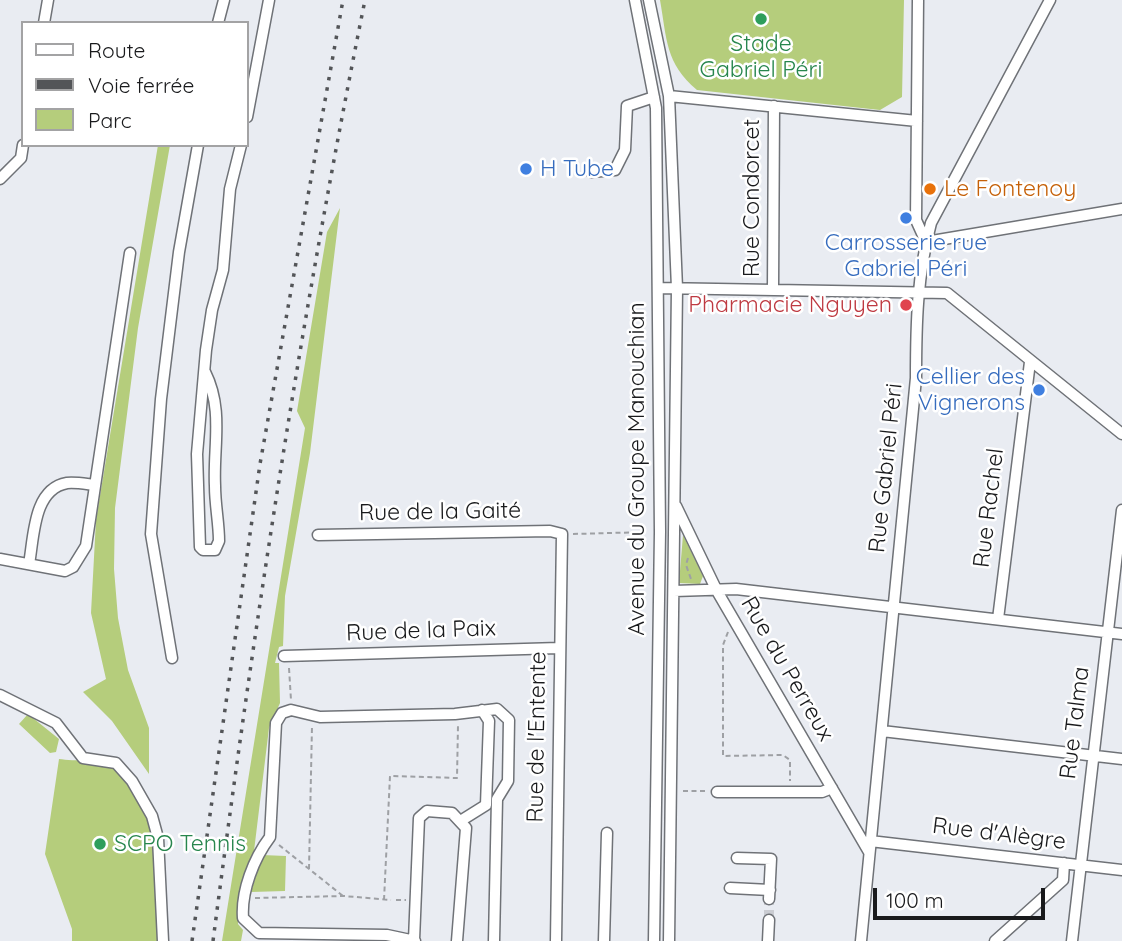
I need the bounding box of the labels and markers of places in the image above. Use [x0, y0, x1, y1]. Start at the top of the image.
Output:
marker: Stade Gabriel Péri [753, 11, 769, 27]
place label: Stade Gabriel Péri [700, 30, 822, 84]
place label: H Tube [540, 155, 614, 183]
marker: H Tube [518, 161, 534, 177]
place label: Le Fontenoy [944, 175, 1076, 203]
marker: Le Fontenoy [922, 181, 938, 197]
marker: Carrosserie rue Gabriel Péri [898, 210, 914, 226]
place label: Carrosserie rue Gabriel Péri [825, 229, 987, 283]
place label: Pharmacie Nguyen [688, 291, 892, 319]
marker: Pharmacie Nguyen [898, 297, 914, 313]
place label: Cellier des Vignerons [916, 363, 1025, 417]
marker: Cellier des Vignerons [1031, 382, 1047, 398]
place label: SCPO Tennis [114, 830, 246, 858]
marker: SCPO Tennis [92, 836, 108, 852]

